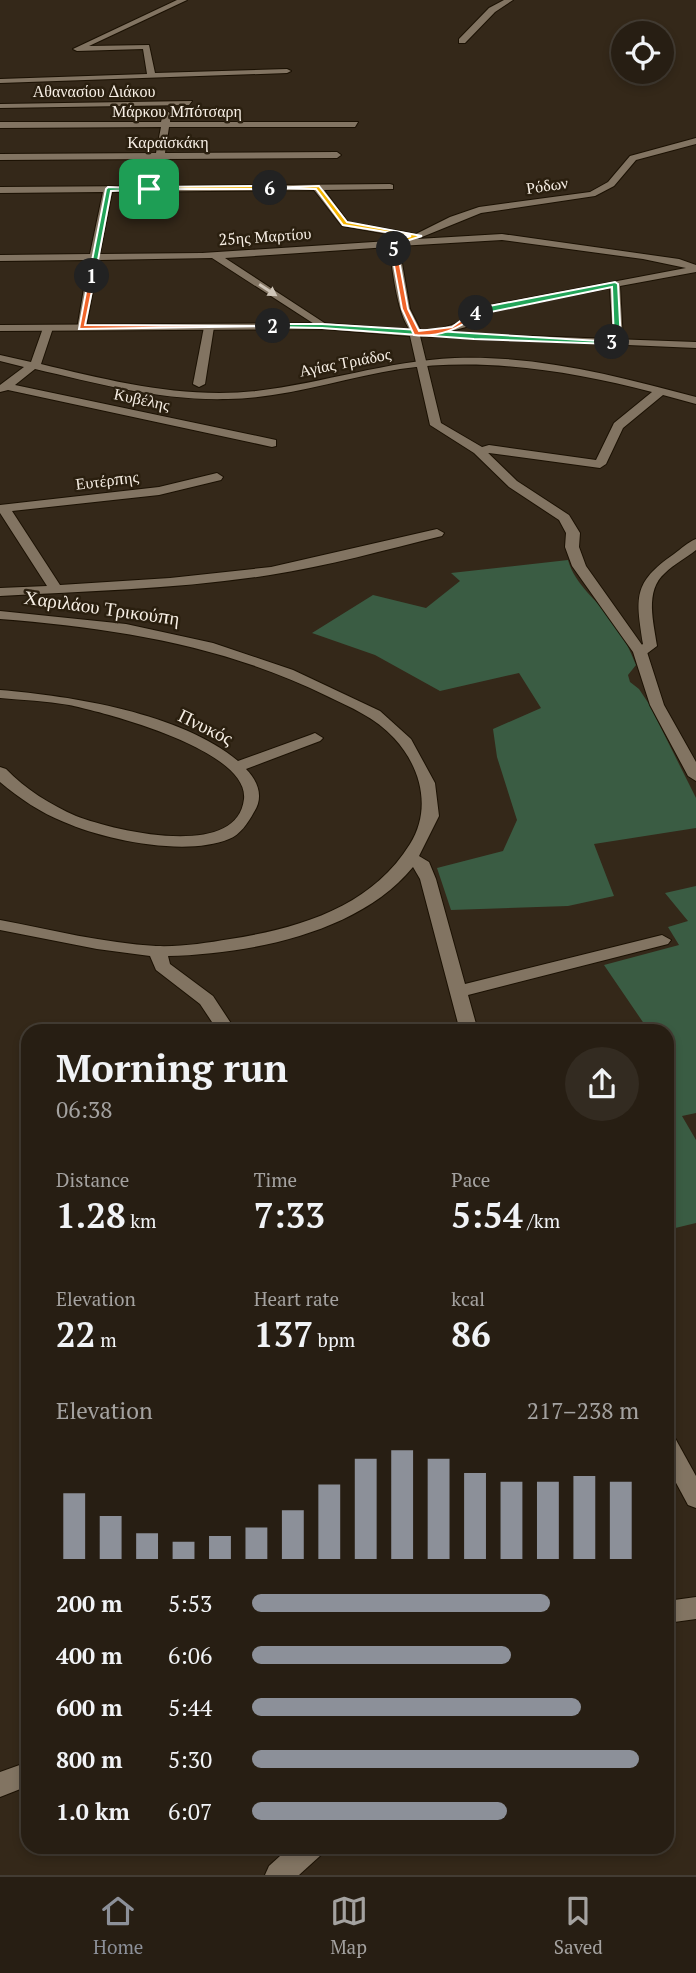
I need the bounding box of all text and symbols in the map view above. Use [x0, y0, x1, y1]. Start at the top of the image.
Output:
map controls [611, 21, 674, 84]
button: locate [611, 21, 674, 84]
street label: Αθανασίου Διάκου [33, 80, 155, 102]
street label: Μάρκου Μπότσαρη [112, 100, 242, 122]
street label: Καραϊσκάκη [127, 131, 209, 153]
pin [119, 159, 179, 219]
icon: arrive [130, 170, 168, 208]
pin: 6 [252, 170, 288, 206]
street label: Ρόδων [525, 171, 569, 199]
text: 6 [264, 175, 275, 200]
street label: 25ης Μαρτίου [218, 222, 312, 250]
pin: 5 [376, 232, 412, 266]
text: 5 [388, 236, 399, 261]
pin: 1 [74, 258, 110, 294]
text: 1 [86, 263, 97, 288]
one-way arrow [258, 284, 278, 297]
pin: 4 [458, 296, 494, 330]
text: 4 [470, 300, 481, 325]
pin: 2 [256, 308, 290, 344]
text: 2 [267, 313, 278, 338]
pin: 3 [594, 324, 630, 360]
text: 3 [606, 329, 617, 354]
street label: Αγίας Τριάδος [297, 342, 393, 382]
street label: Κυβέλης [112, 382, 173, 416]
street label: Ευτέρπης [74, 465, 140, 495]
street label: Χαριλάου Τρικούπη [23, 584, 181, 630]
street label: Πνυκός [174, 702, 238, 750]
text: Morning run [56, 1043, 288, 1093]
button: share [565, 1047, 639, 1121]
text: 06:38 [56, 1094, 113, 1125]
text: Distance [56, 1167, 129, 1192]
text: Time [254, 1167, 297, 1192]
text: Pace [451, 1167, 490, 1192]
text: 1.28 [56, 1192, 126, 1238]
text: 7:33 [254, 1192, 325, 1238]
text: 5:54 [451, 1192, 523, 1238]
text: km [126, 1208, 157, 1233]
text: /km [523, 1208, 560, 1233]
text: Elevation [56, 1286, 136, 1311]
text: Heart rate [254, 1286, 339, 1311]
text: kcal [451, 1286, 485, 1311]
text: 22 [56, 1311, 96, 1357]
text: 137 [254, 1311, 313, 1357]
text: 86 [451, 1311, 491, 1357]
text: m [96, 1327, 117, 1352]
text: bpm [313, 1327, 355, 1352]
text: Elevation [56, 1395, 153, 1426]
text: 217–238 m [527, 1395, 639, 1426]
text: 200 m [56, 1588, 122, 1619]
text: 5:53 [168, 1588, 212, 1619]
text: 400 m [56, 1640, 122, 1671]
text: 6:06 [168, 1640, 212, 1671]
text: 600 m [56, 1692, 122, 1723]
text: 5:44 [168, 1692, 212, 1723]
text: 800 m [56, 1744, 122, 1775]
text: 5:30 [168, 1744, 212, 1775]
text: 1.0 km [56, 1796, 130, 1827]
text: 6:07 [168, 1796, 212, 1827]
tab: Home [93, 1892, 143, 1959]
tab: Map [330, 1892, 368, 1959]
tab: Saved [554, 1892, 603, 1959]

